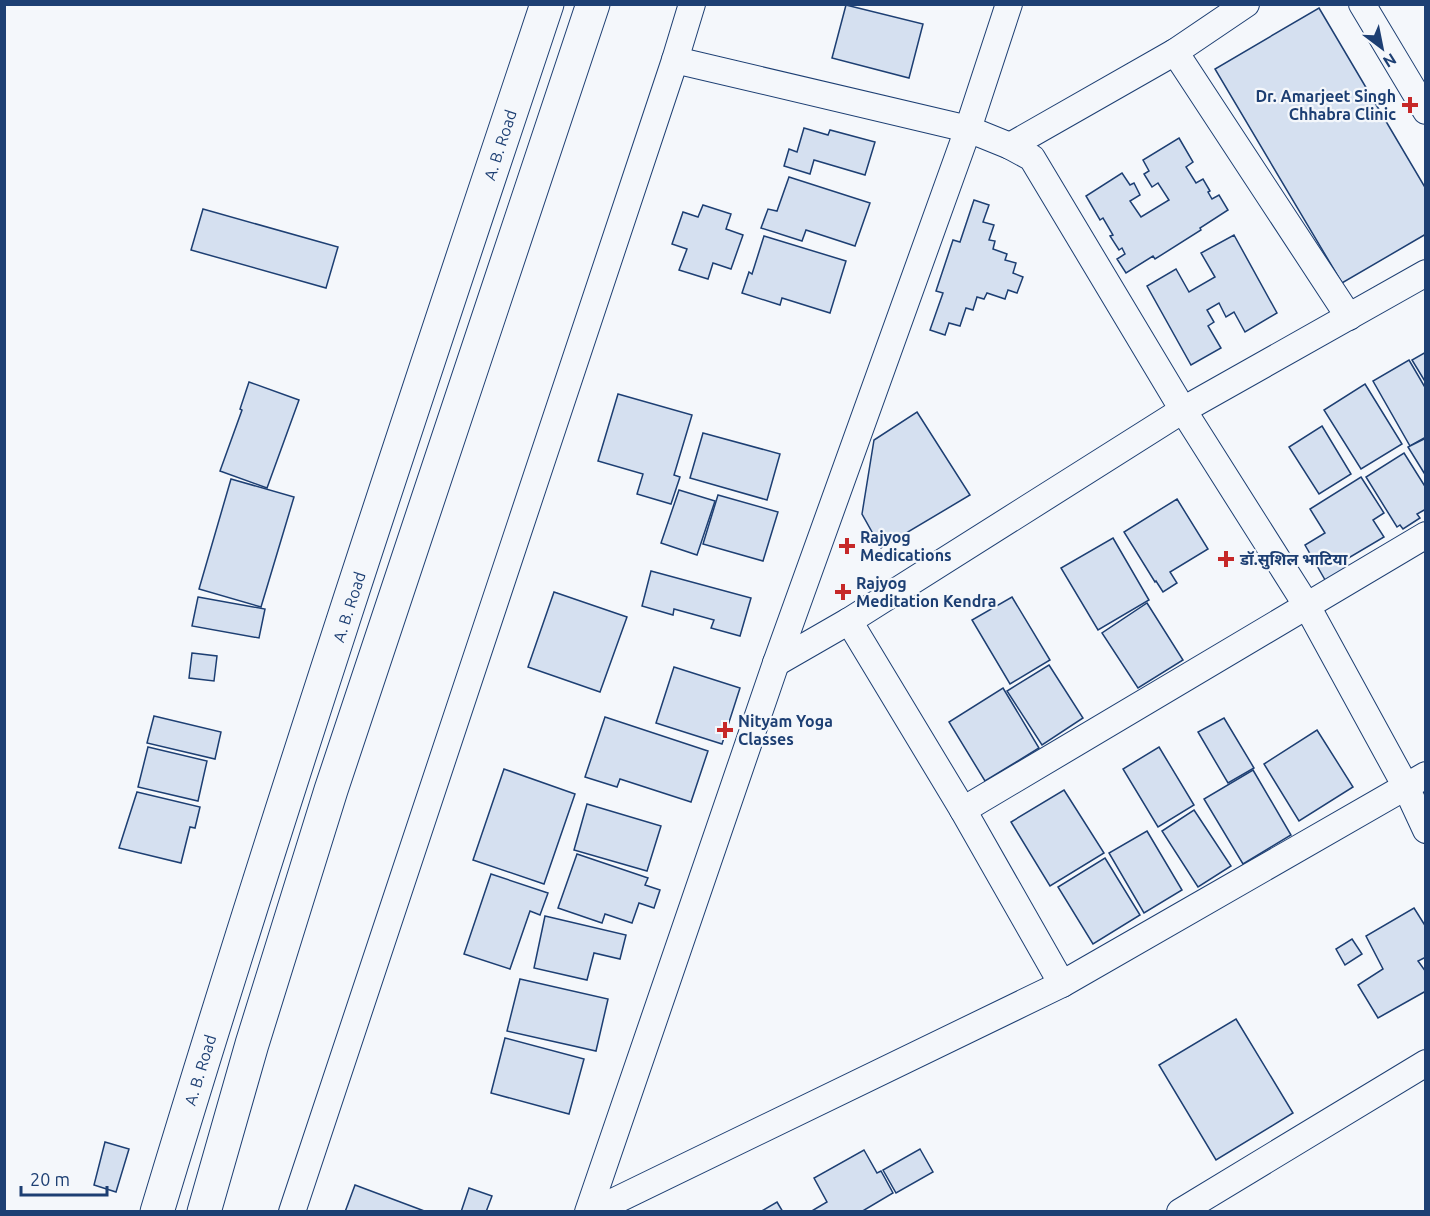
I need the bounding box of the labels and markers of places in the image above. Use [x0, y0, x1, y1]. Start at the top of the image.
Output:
place label: Dr. Amarjeet Singh Chhabra Clinic [1255, 87, 1396, 123]
marker: Dr. Amarjeet Singh Chhabra Clinic [1401, 96, 1419, 114]
place label: Rajyog Medications [860, 528, 952, 564]
marker: Rajyog Medications [838, 537, 856, 555]
marker: डॉ.सुशिल भाटिया [1217, 550, 1235, 568]
place label: डॉ.सुशिल भाटिया [1239, 550, 1348, 570]
place label: Rajyog Meditation Kendra [856, 574, 996, 610]
marker: Rajyog Meditation Kendra [834, 583, 852, 601]
place label: Nityam Yoga Classes [738, 712, 833, 748]
marker: Nityam Yoga Classes [716, 721, 734, 739]

